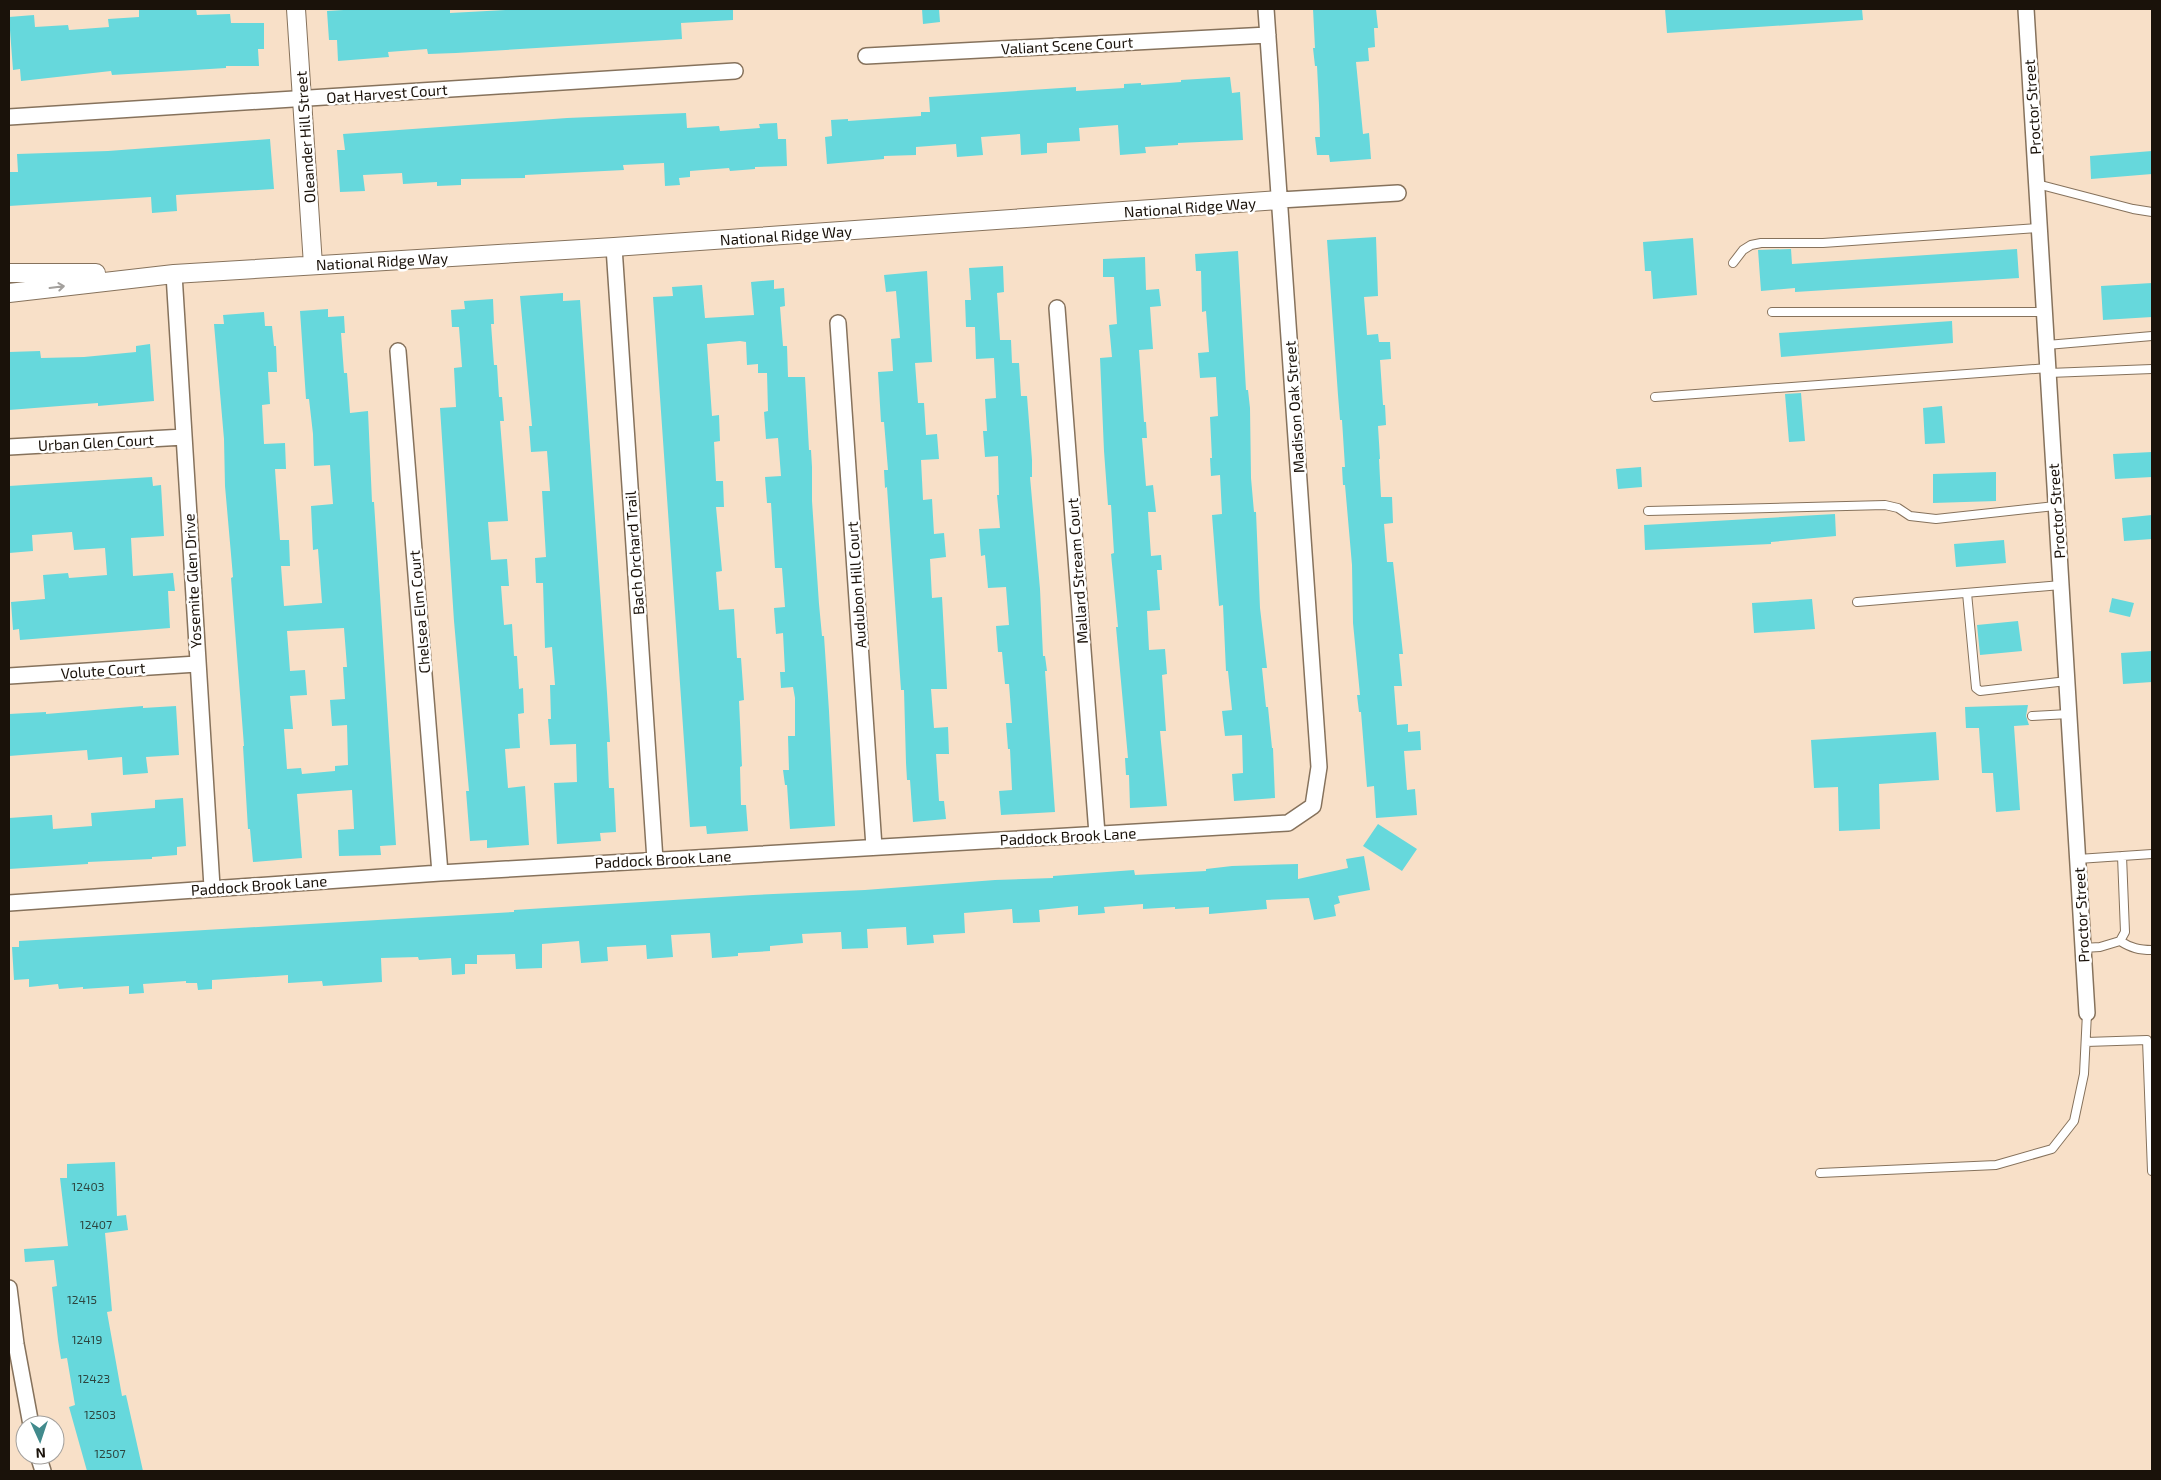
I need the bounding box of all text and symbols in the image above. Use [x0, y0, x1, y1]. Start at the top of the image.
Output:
street label: Valiant Scene Court [1000, 33, 1134, 57]
street label: Proctor Street [2020, 58, 2044, 155]
street label: Oleander Hill Street [291, 70, 319, 204]
street label: Oat Harvest Court [326, 80, 449, 106]
street label: National Ridge Way [1123, 193, 1257, 221]
street label: National Ridge Way [719, 221, 853, 249]
street label: National Ridge Way [315, 249, 449, 273]
one-way arrow [49, 282, 65, 292]
street label: Madison Oak Street [1280, 340, 1308, 474]
street label: Urban Glen Court [38, 430, 155, 454]
street label: Proctor Street [2044, 462, 2068, 559]
street label: Bach Orchard Trail [621, 490, 647, 616]
street label: Mallard Stream Court [1063, 497, 1091, 645]
street label: Yosemite Glen Drive [179, 513, 205, 649]
street label: Audubon Hill Court [843, 521, 869, 649]
street label: Chelsea Elm Court [405, 549, 433, 674]
street label: Volute Court [60, 658, 146, 682]
street label: Paddock Brook Lane [999, 823, 1137, 849]
street label: Paddock Brook Lane [594, 846, 732, 872]
street label: Proctor Street [2069, 867, 2092, 963]
street label: Paddock Brook Lane [190, 871, 328, 899]
house number: 12403 [72, 1179, 104, 1193]
house number: 12407 [80, 1217, 112, 1231]
house number: 12415 [67, 1292, 97, 1306]
house number: 12419 [72, 1332, 102, 1346]
house number: 12423 [78, 1371, 110, 1385]
house number: 12503 [84, 1407, 116, 1421]
north arrow [15, 1415, 65, 1465]
text: N [35, 1445, 46, 1462]
house number: 12507 [94, 1446, 126, 1460]

